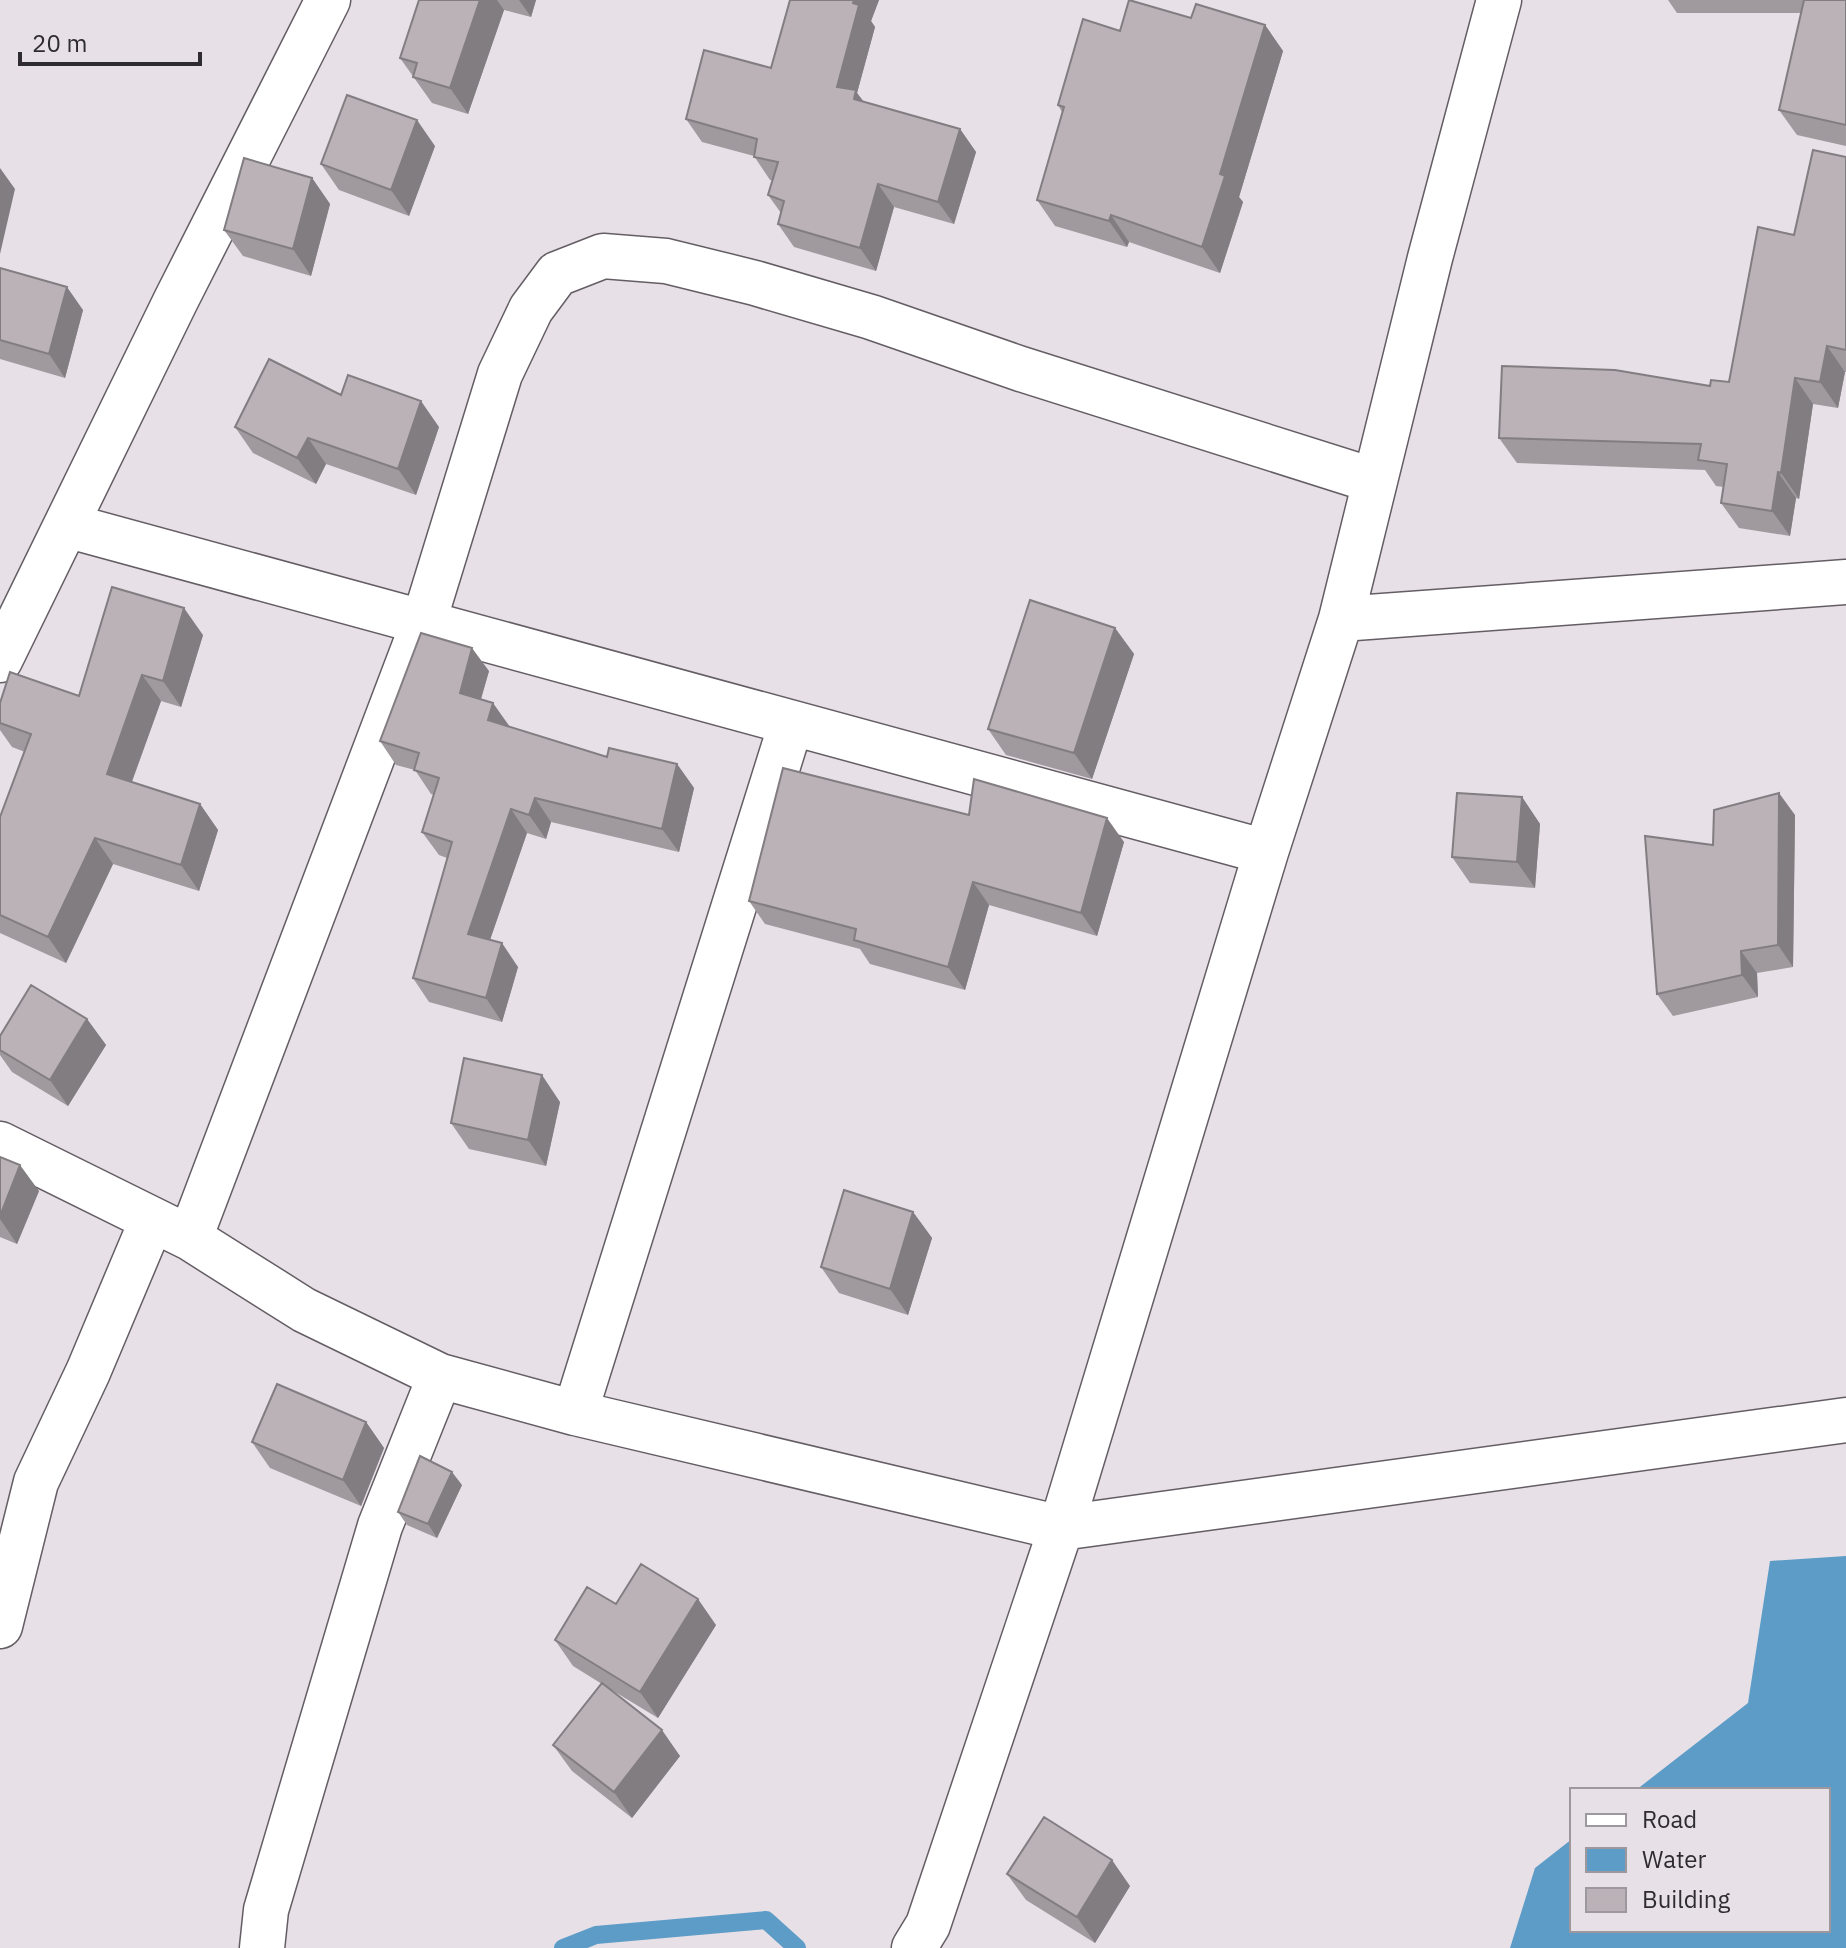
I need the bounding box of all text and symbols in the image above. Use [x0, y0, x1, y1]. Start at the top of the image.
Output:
scale bar [20, 16, 200, 66]
text: 20 m [32, 27, 87, 59]
legend [1570, 1788, 1830, 1932]
text: Road [1642, 1803, 1697, 1835]
text: Water [1642, 1843, 1706, 1875]
text: Building [1642, 1883, 1730, 1915]

